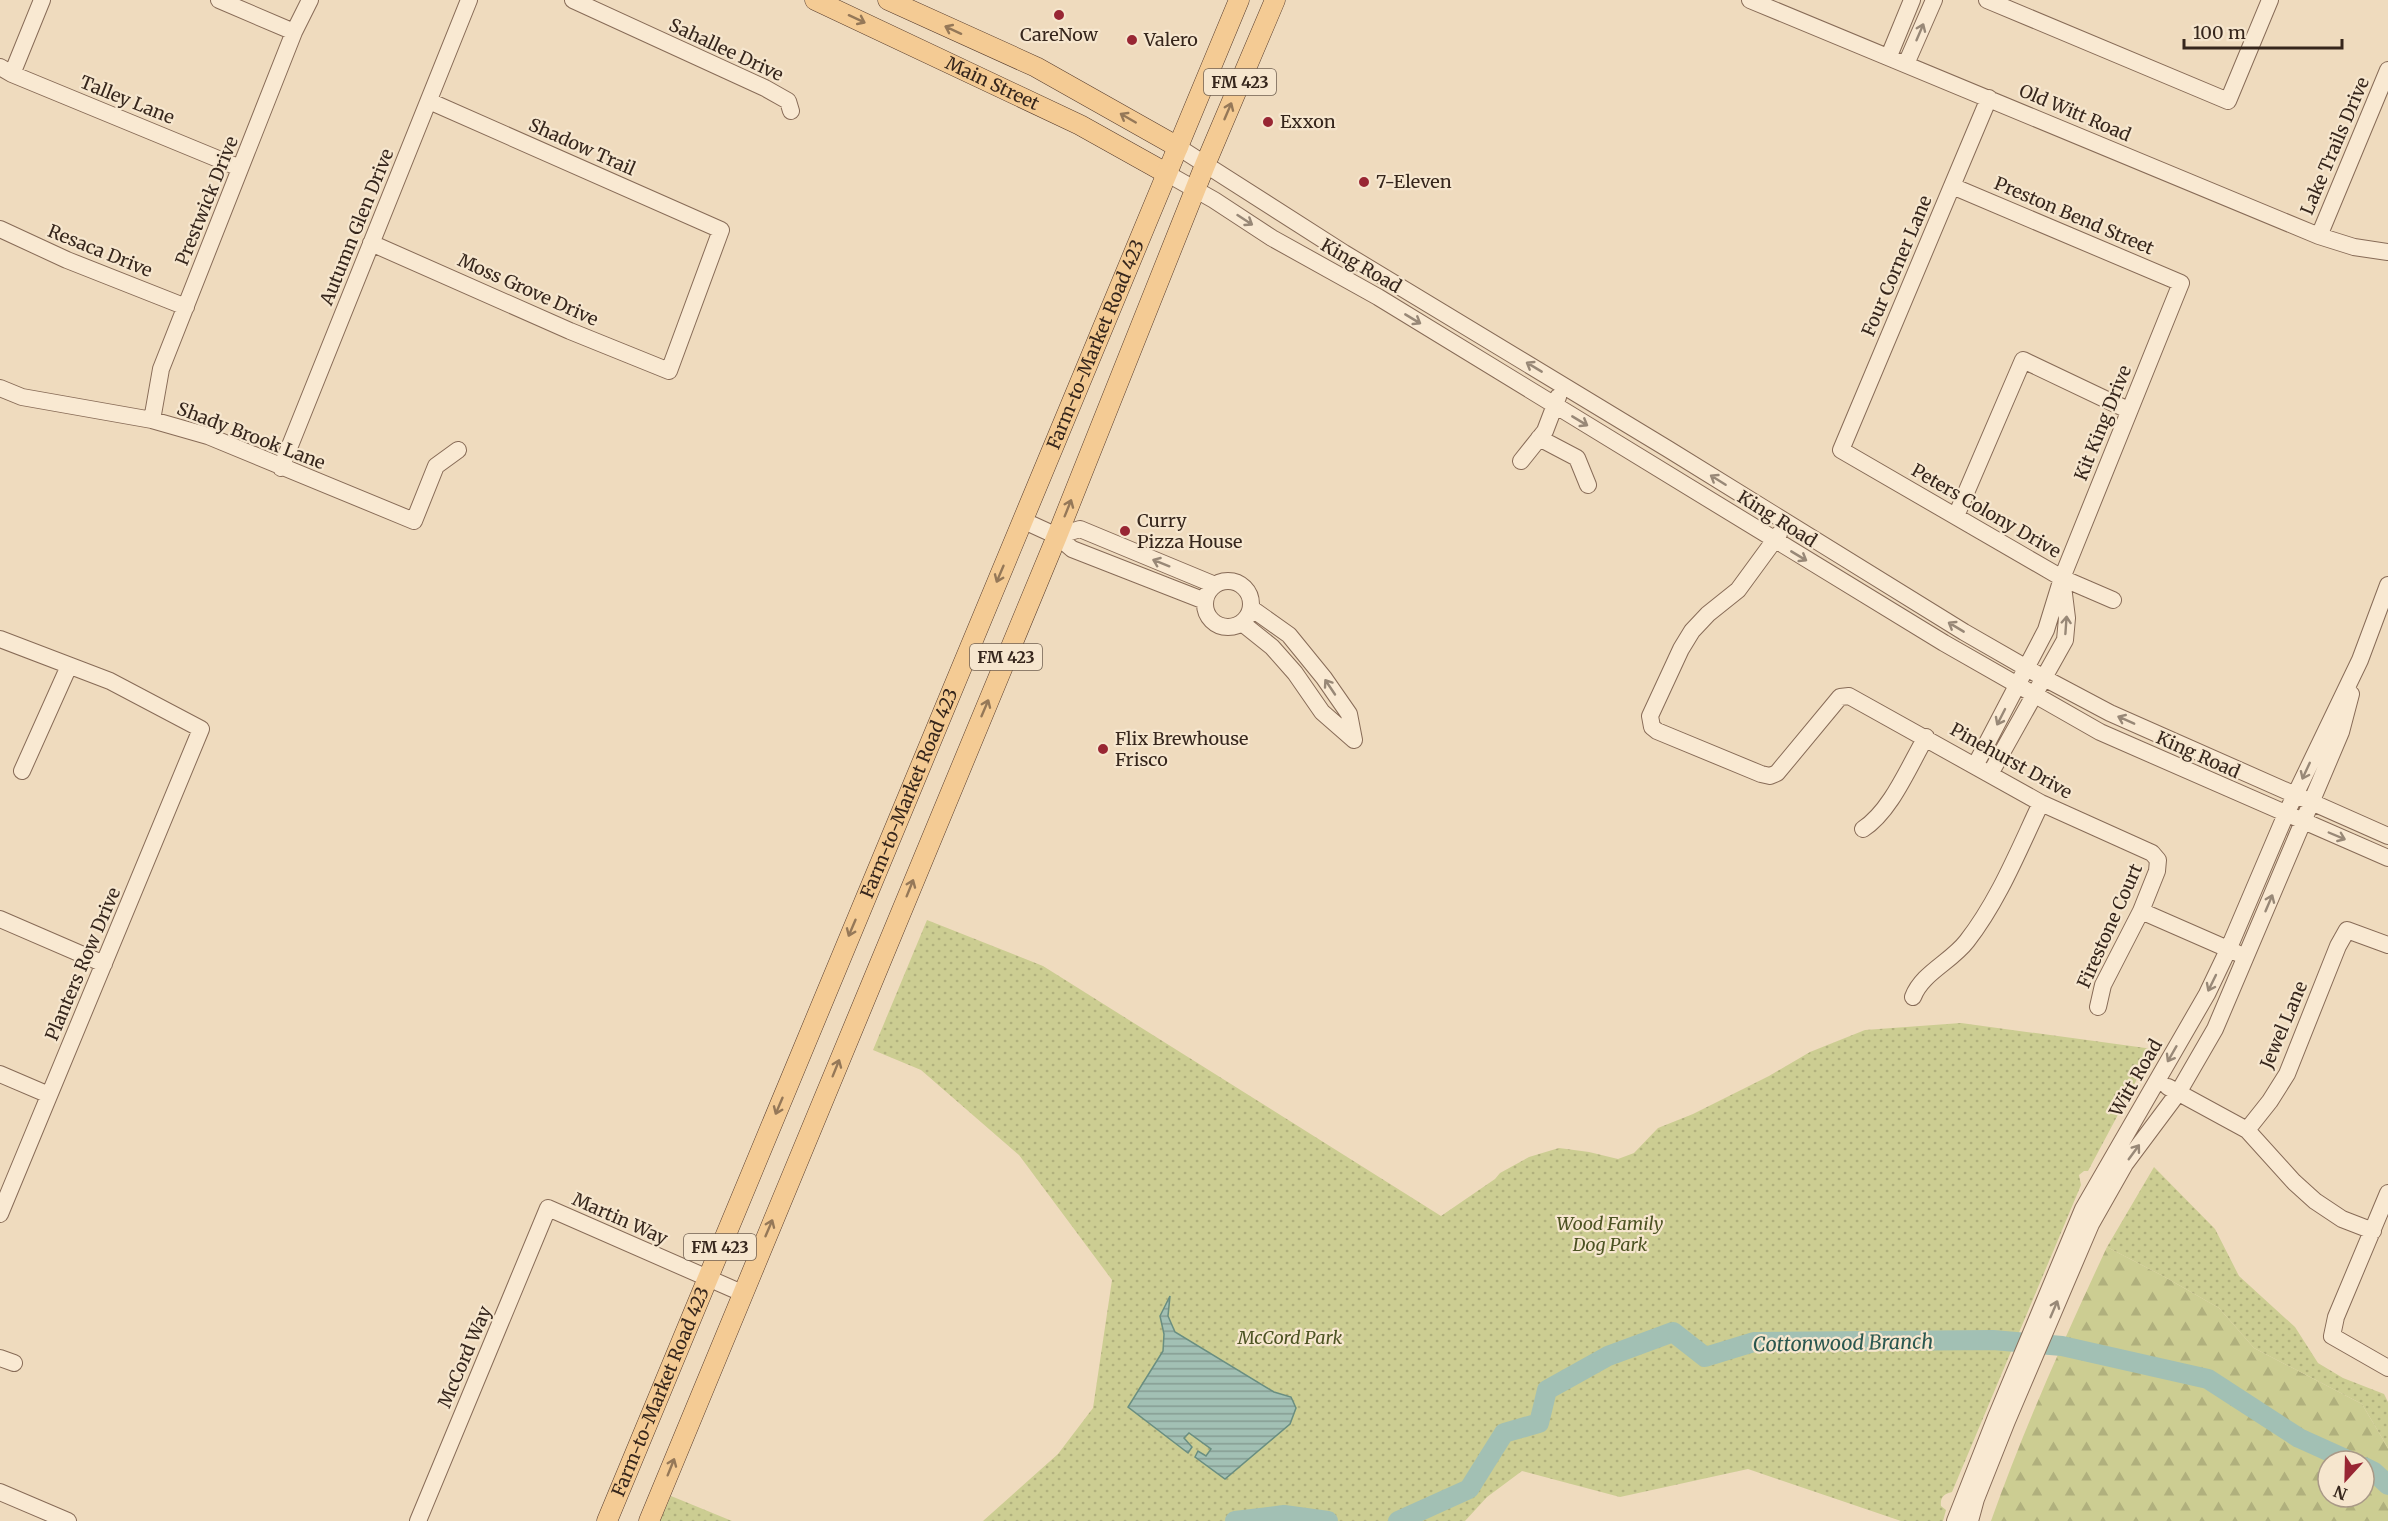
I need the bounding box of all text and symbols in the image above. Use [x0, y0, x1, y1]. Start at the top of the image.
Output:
marker: CareNow [1052, 8, 1066, 22]
scale bar [2184, 12, 2342, 50]
street label: Sahallee Drive [665, 13, 787, 86]
one-way arrow [847, 14, 865, 26]
text: 100 m [2193, 21, 2246, 44]
one-way arrow [944, 23, 962, 35]
place label: CareNow [1020, 23, 1099, 46]
one-way arrow [1915, 23, 1926, 41]
place label: Valero [1143, 28, 1198, 51]
marker: Valero [1125, 33, 1139, 47]
street label: Main Street [942, 51, 1043, 115]
road number: FM 423 [1204, 69, 1276, 95]
street label: Talley Lane [77, 70, 178, 129]
street label: Lake Trails Drive [2295, 74, 2374, 218]
street label: Old Witt Road [2016, 79, 2135, 146]
one-way arrow [1223, 102, 1234, 121]
place label: Exxon [1280, 110, 1336, 133]
one-way arrow [1120, 111, 1137, 123]
street label: Shadow Trail [525, 113, 640, 181]
marker: Exxon [1261, 115, 1275, 129]
street label: Prestwick Drive [170, 133, 243, 269]
street label: Autumn Glen Drive [314, 145, 398, 309]
place label: 7-Eleven [1376, 170, 1452, 193]
street label: Preston Bend Street [1991, 171, 2158, 260]
marker: 7-Eleven [1357, 175, 1371, 189]
street label: Four Corner Lane [1856, 192, 1937, 340]
one-way arrow [1236, 215, 1253, 227]
street label: Resaca Drive [45, 219, 156, 282]
street label: King Road [1317, 233, 1406, 298]
street label: Farm-to-Market Road 423 [1042, 236, 1149, 453]
street label: Moss Grove Drive [454, 248, 602, 331]
one-way arrow [1404, 314, 1421, 326]
one-way arrow [1526, 361, 1543, 373]
street label: Kit King Drive [2069, 362, 2136, 484]
street label: Shady Brook Lane [174, 397, 329, 474]
one-way arrow [1571, 415, 1588, 427]
street label: Peters Colony Drive [1907, 458, 2065, 563]
one-way arrow [1710, 474, 1727, 486]
street label: King Road [1733, 485, 1821, 552]
one-way arrow [1063, 500, 1074, 518]
place label: Curry Pizza House [1137, 509, 1243, 553]
marker: Curry Pizza House [1118, 524, 1132, 538]
one-way arrow [1790, 551, 1807, 563]
one-way arrow [1153, 557, 1171, 568]
one-way arrow [994, 564, 1005, 583]
one-way arrow [2061, 616, 2072, 635]
one-way arrow [1947, 620, 1964, 633]
road number: FM 423 [970, 644, 1042, 670]
one-way arrow [1324, 680, 1336, 696]
street label: Farm-to-Market Road 423 [855, 685, 963, 901]
one-way arrow [980, 699, 991, 718]
one-way arrow [1995, 707, 2006, 725]
one-way arrow [2118, 714, 2136, 726]
street label: Pinehurst Drive [1946, 718, 2076, 804]
street label: King Road [2153, 726, 2244, 783]
place label: Flix Brewhouse Frisco [1115, 727, 1248, 771]
marker: Flix Brewhouse Frisco [1096, 742, 1110, 756]
one-way arrow [2300, 762, 2312, 780]
one-way arrow [2328, 832, 2346, 843]
street label: Firestone Court [2072, 860, 2147, 992]
one-way arrow [905, 879, 916, 898]
street label: Planters Row Drive [40, 884, 125, 1044]
one-way arrow [2264, 895, 2275, 913]
one-way arrow [846, 919, 857, 937]
one-way arrow [2205, 974, 2217, 992]
street label: Jewel Lane [2254, 978, 2312, 1073]
street label: Witt Road [2104, 1035, 2167, 1121]
one-way arrow [2166, 1045, 2178, 1062]
one-way arrow [831, 1060, 842, 1078]
one-way arrow [773, 1096, 784, 1114]
one-way arrow [2128, 1145, 2140, 1161]
street label: Martin Way [569, 1187, 672, 1250]
park label: Wood Family Dog Park [1557, 1212, 1664, 1256]
one-way arrow [764, 1220, 775, 1238]
road number: FM 423 [684, 1234, 756, 1260]
street label: Farm-to-Market Road 423 [606, 1283, 714, 1500]
one-way arrow [2049, 1301, 2061, 1319]
street label: McCord Way [433, 1302, 497, 1411]
park label: McCord Park [1237, 1326, 1343, 1349]
water label: Cottonwood Branch [1753, 1328, 1933, 1357]
north arrow [2316, 1449, 2376, 1509]
one-way arrow [666, 1458, 677, 1477]
text: N [2330, 1481, 2350, 1505]

